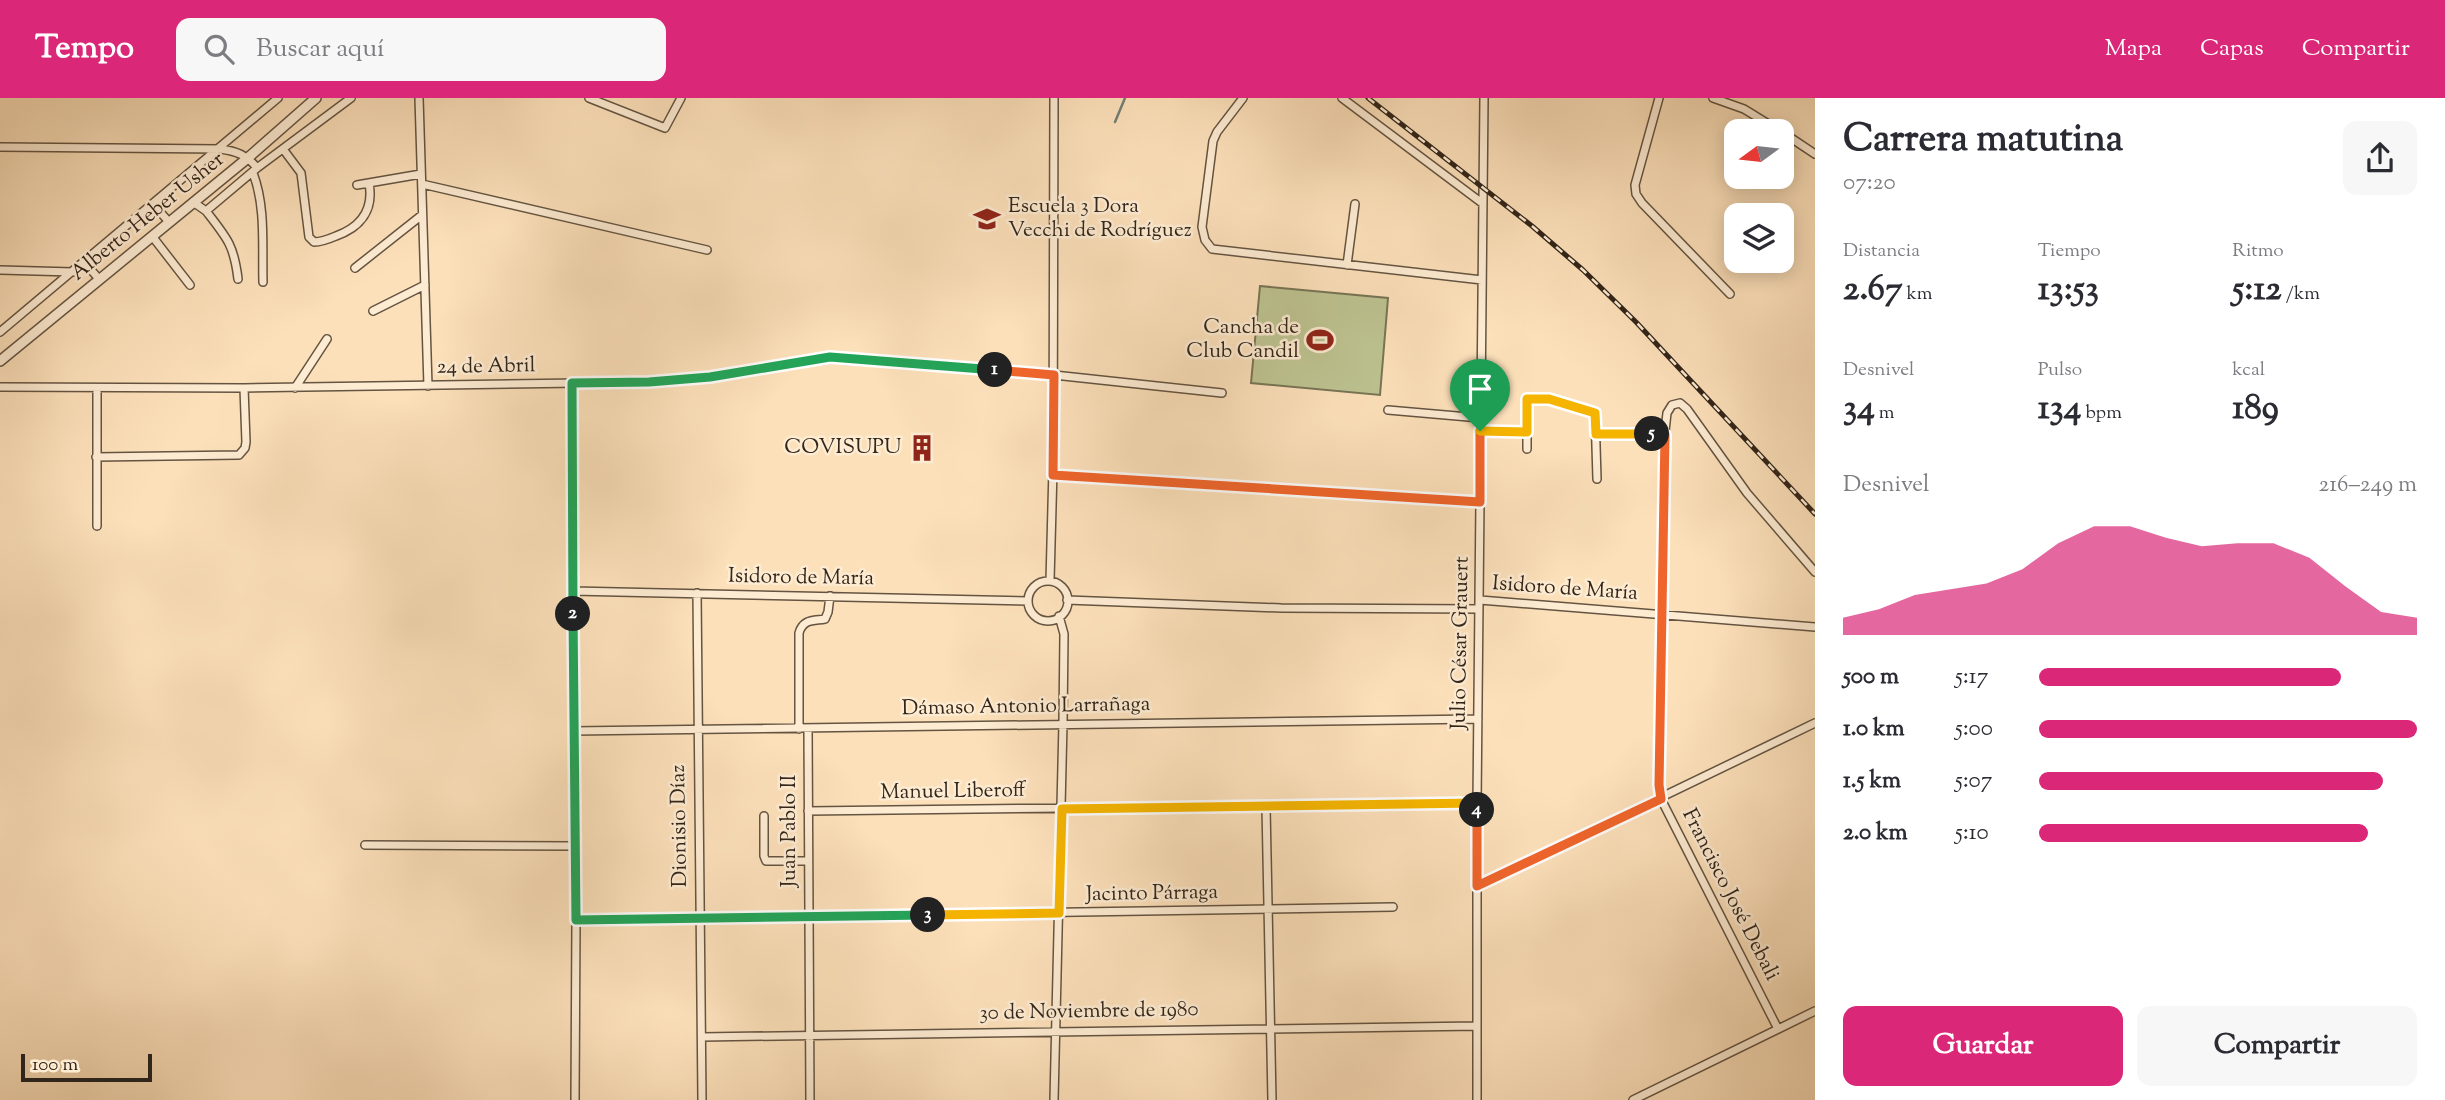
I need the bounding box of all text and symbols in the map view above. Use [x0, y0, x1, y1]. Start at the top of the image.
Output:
search box [176, 18, 666, 81]
text: Tempo [35, 25, 134, 73]
icon: search [200, 30, 238, 68]
text: Buscar aquí [256, 31, 385, 68]
text: Mapa [2105, 32, 2162, 66]
text: Capas [2200, 32, 2264, 66]
text: Compartir [2302, 32, 2410, 66]
text: Carrera matutina [1843, 114, 2123, 168]
north arrow [1724, 119, 1794, 189]
map controls [1724, 119, 1794, 273]
button: share [2343, 121, 2417, 195]
street label: Alberto Heber Usher [65, 145, 231, 289]
text: 07:20 [1843, 167, 1896, 200]
place label: Escuela 3 Dora Vecchi de Rodríguez [1008, 192, 1192, 246]
button: layers [1724, 203, 1794, 273]
school or university icon: Escuela 3 Dora Vecchi de Rodríguez [972, 204, 1002, 234]
text: Distancia [1843, 238, 1920, 265]
text: Tiempo [2038, 238, 2101, 265]
text: Ritmo [2232, 238, 2284, 265]
text: 2.67 [1843, 265, 1902, 316]
text: 13:53 [2038, 265, 2099, 316]
text: 5:12 [2232, 265, 2282, 316]
text: km [1902, 281, 1933, 308]
text: /km [2282, 281, 2320, 308]
place label: Cancha de Club Candil [1186, 313, 1299, 367]
sports icon: Cancha de Club Candil [1305, 325, 1335, 355]
street label: 24 de Abril [436, 351, 536, 383]
pin: 1 [978, 352, 1012, 388]
text: 1 [991, 356, 998, 383]
text: Desnivel [1843, 357, 1914, 384]
text: Pulso [2038, 357, 2082, 384]
text: kcal [2232, 357, 2265, 384]
pin [1450, 359, 1510, 431]
icon: arrive [1461, 370, 1499, 408]
text: 34 [1843, 384, 1875, 435]
text: 134 [2038, 384, 2081, 435]
text: 189 [2232, 384, 2279, 435]
text: m [1875, 400, 1895, 427]
text: bpm [2081, 400, 2122, 427]
pin: 5 [1634, 416, 1670, 452]
text: 5 [1648, 420, 1655, 447]
place label: COVISUPU [784, 433, 901, 463]
building icon: COVISUPU [907, 433, 937, 463]
text: Desnivel [1843, 469, 1929, 502]
text: 216–249 m [2318, 469, 2417, 502]
street label: Julio César Grauert [1444, 556, 1478, 731]
street label: Isidoro de María [728, 562, 875, 594]
street label: Isidoro de María [1491, 569, 1639, 609]
pin: 2 [556, 596, 590, 632]
text: 2 [568, 600, 577, 627]
text: 500 m [1843, 661, 1899, 694]
text: 5:17 [1955, 661, 1988, 694]
street label: Dámaso Antonio Larrañaga [901, 690, 1151, 724]
text: 1.0 km [1843, 713, 1905, 746]
text: 5:00 [1955, 713, 1993, 746]
street label: Dionisio Díaz [664, 764, 696, 888]
text: 1.5 km [1843, 765, 1901, 798]
text: 5:07 [1955, 765, 1992, 798]
street label: Juan Pablo II [775, 775, 805, 888]
street label: Manuel Liberoff [880, 776, 1027, 808]
pin: 4 [1460, 792, 1494, 828]
text: 4 [1472, 796, 1481, 823]
street label: Francisco José Debali [1674, 804, 1786, 986]
text: 2.0 km [1843, 817, 1908, 850]
text: 5:10 [1955, 817, 1989, 850]
street label: Jacinto Párraga [1085, 878, 1219, 910]
pin: 3 [911, 898, 946, 932]
text: 3 [924, 901, 931, 928]
street label: 30 de Noviembre de 1980 [979, 995, 1199, 1029]
button: Guardar [1843, 1006, 2123, 1086]
button: Compartir [2137, 1006, 2417, 1086]
scale bar [21, 1051, 152, 1083]
text: 100 m [32, 1052, 78, 1079]

